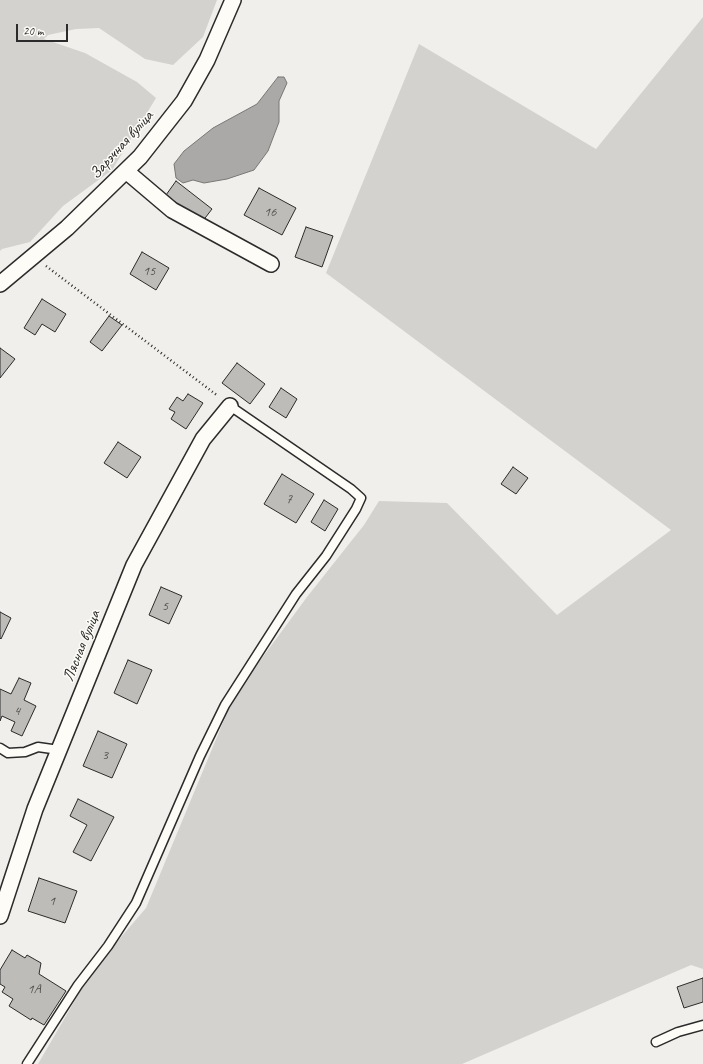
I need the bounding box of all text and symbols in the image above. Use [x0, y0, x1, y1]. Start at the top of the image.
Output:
scale bar [18, 16, 70, 42]
text: 20 m [23, 23, 43, 39]
street label: Зарэчная вуліца [86, 107, 158, 183]
house number: 16 [264, 204, 276, 220]
house number: 15 [143, 263, 155, 279]
house number: 7 [286, 491, 292, 507]
house number: 5 [162, 598, 168, 614]
street label: Лясная вуліца [59, 608, 105, 684]
house number: 4 [14, 703, 20, 719]
house number: 3 [102, 747, 108, 763]
house number: 1 [49, 893, 55, 909]
house number: 1А [27, 981, 41, 997]

